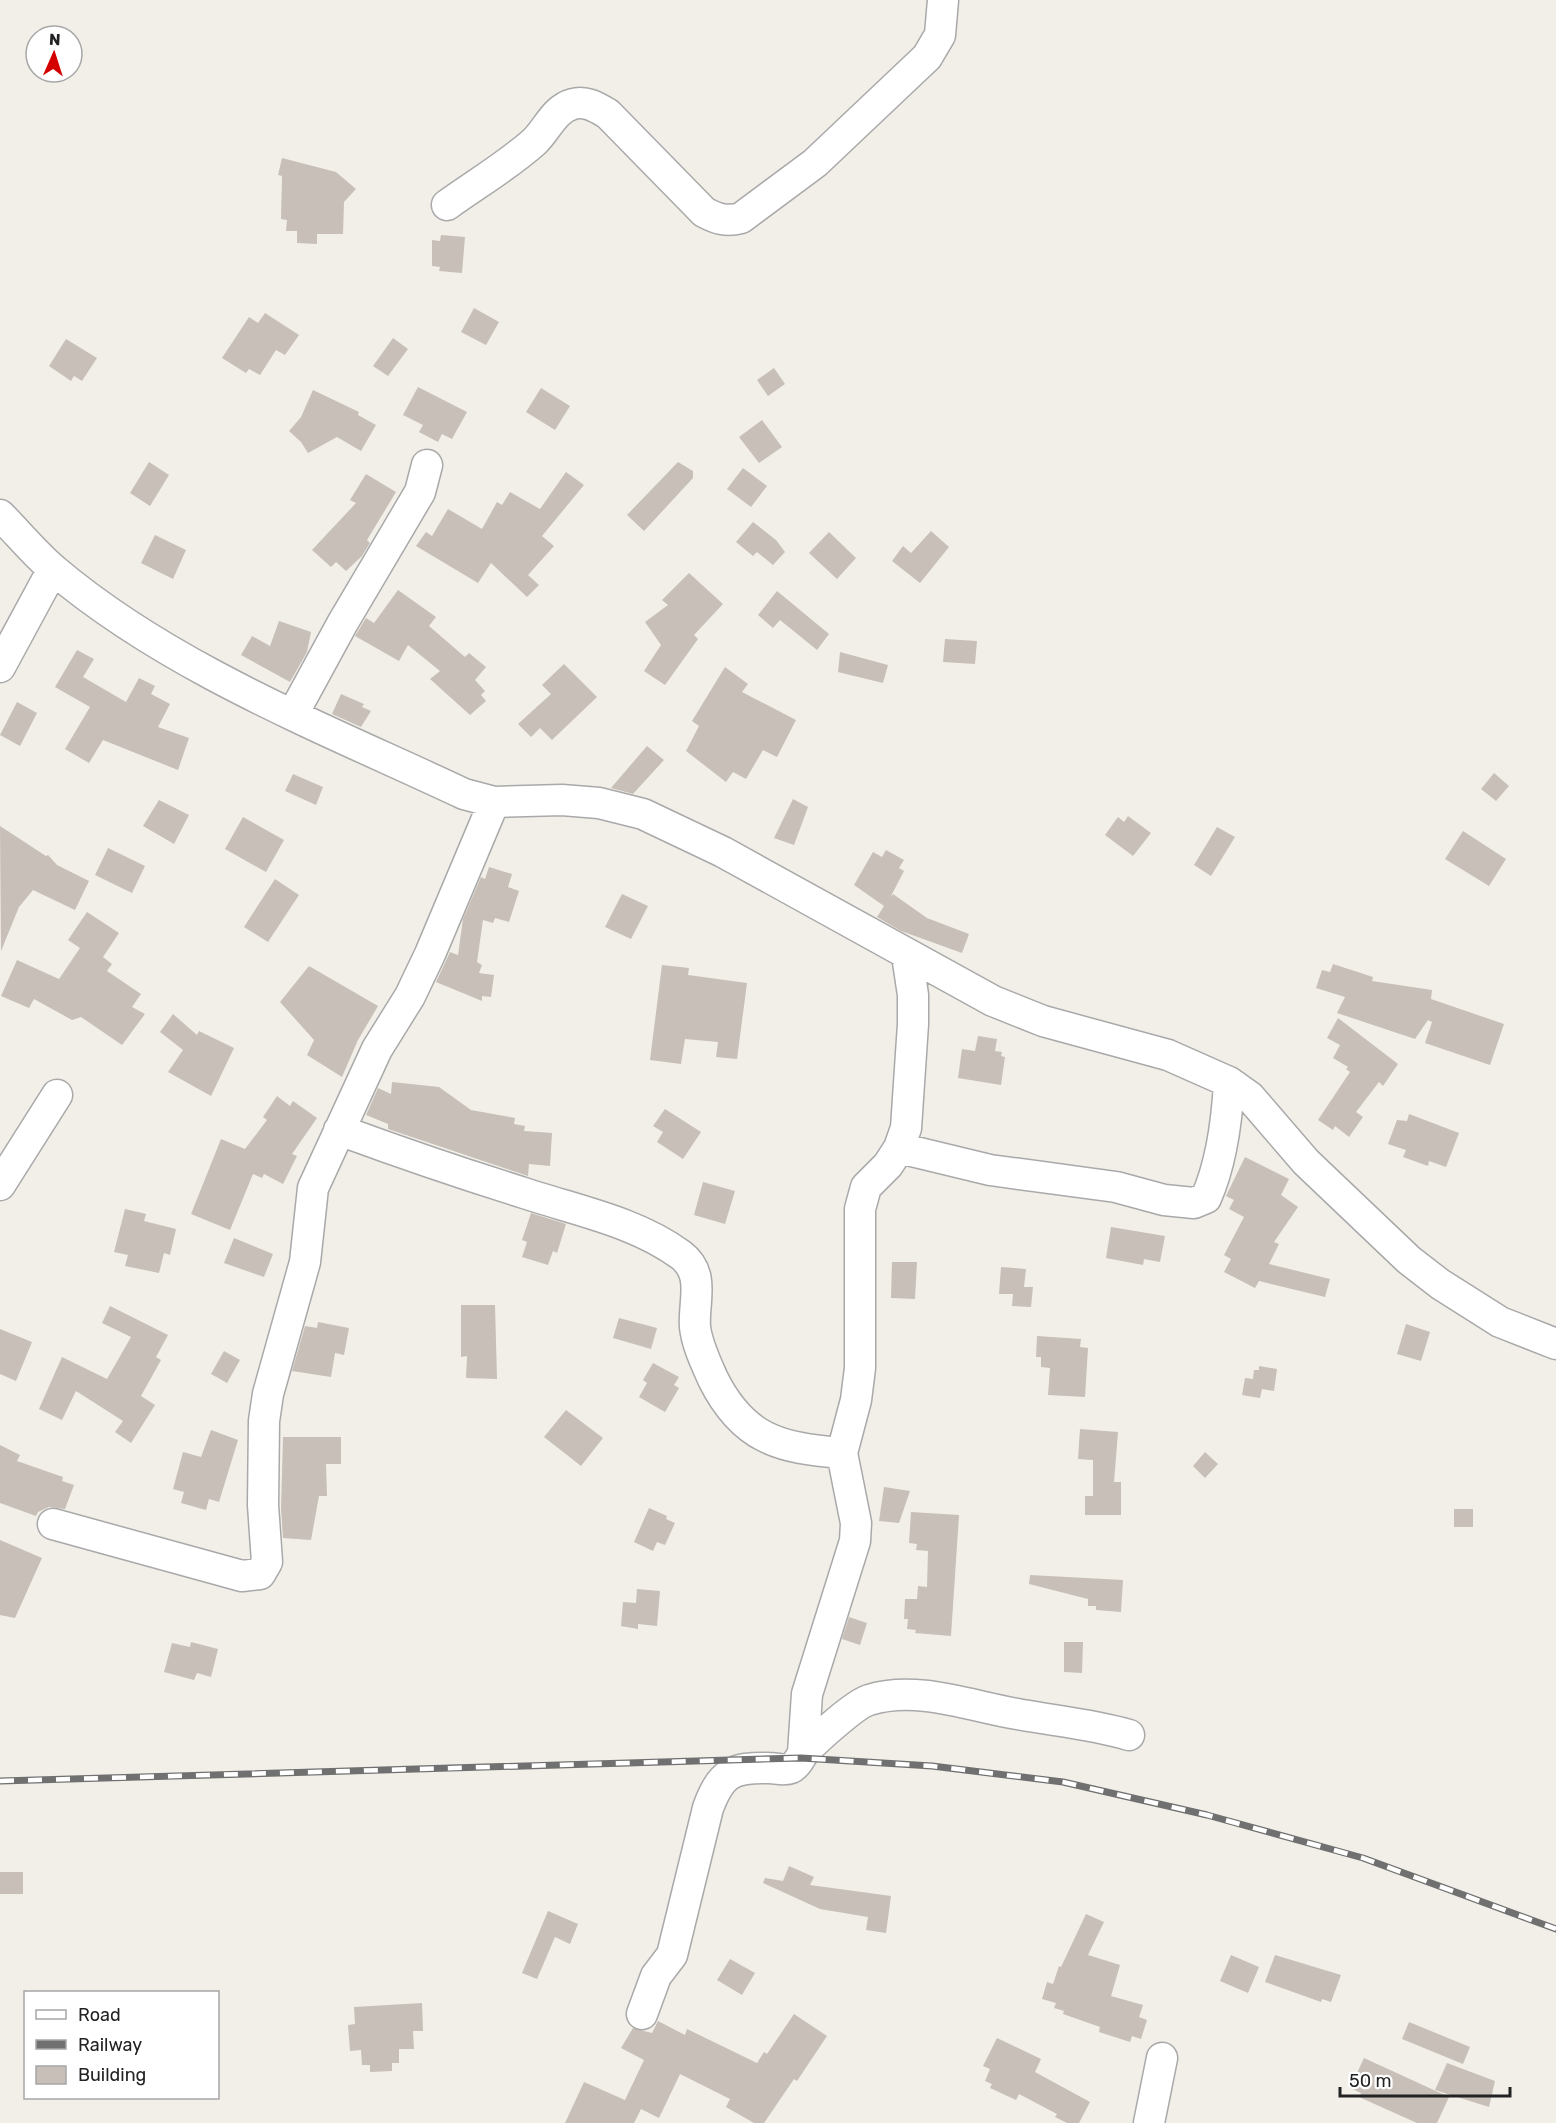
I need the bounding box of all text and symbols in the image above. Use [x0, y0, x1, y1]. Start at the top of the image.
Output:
north arrow [24, 24, 84, 84]
text: N [49, 30, 61, 49]
legend [24, 1991, 219, 2099]
text: Road [78, 2004, 121, 2026]
text: Railway [78, 2034, 142, 2056]
scale bar [1340, 2060, 1510, 2098]
text: Building [78, 2064, 146, 2086]
text: 50 m [1349, 2070, 1392, 2092]

